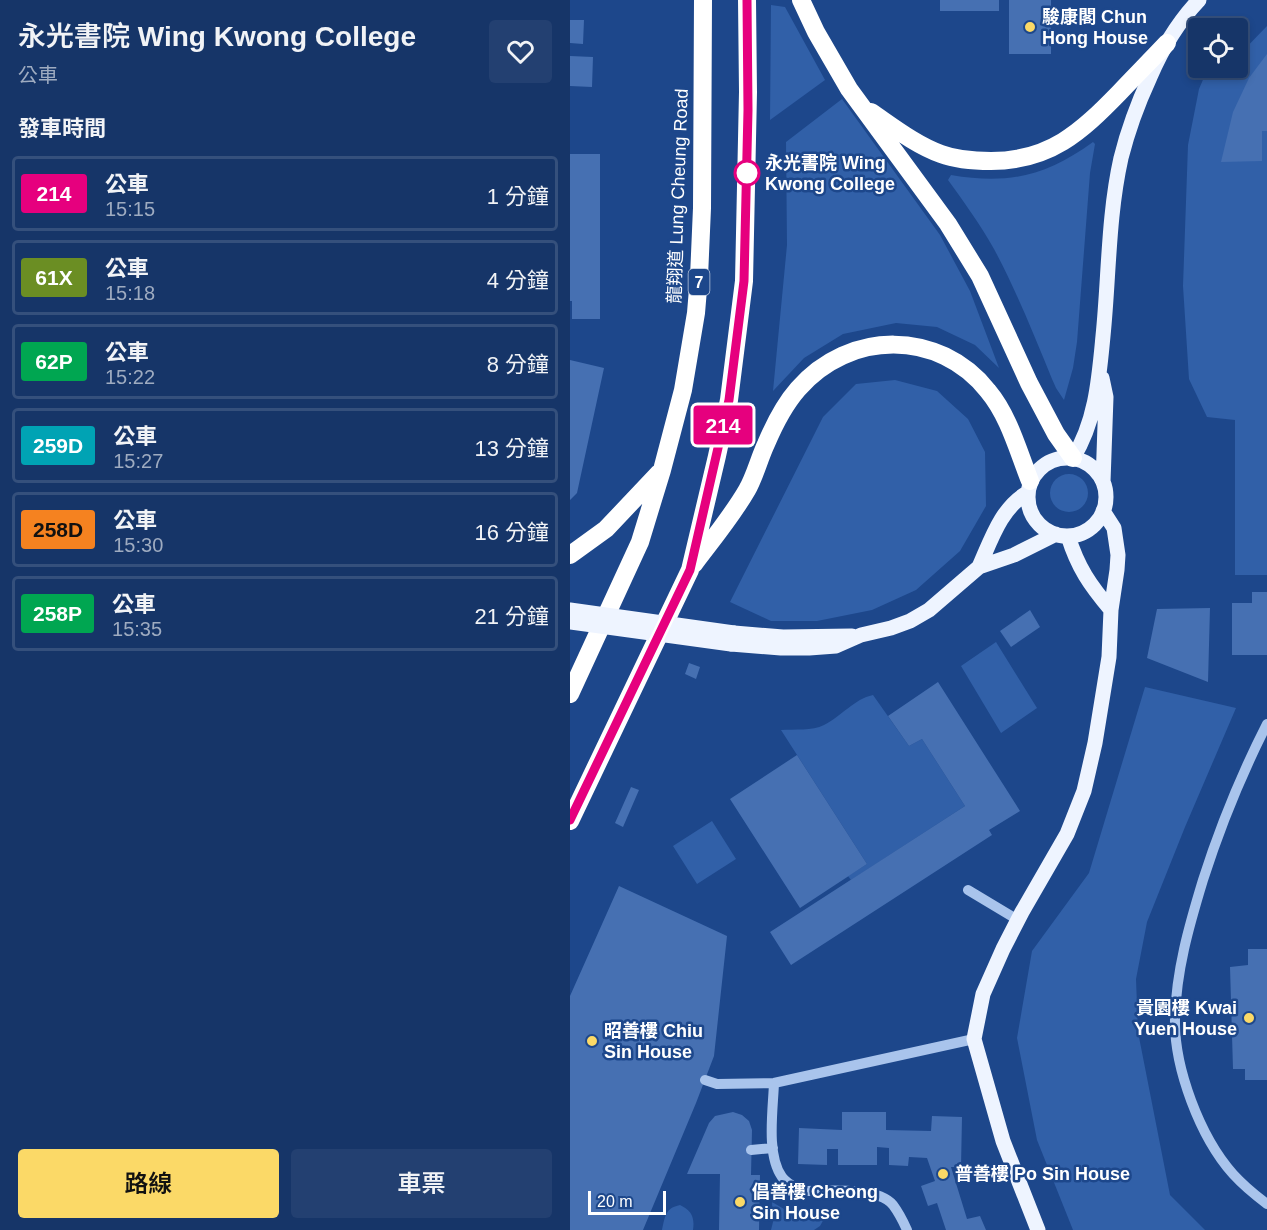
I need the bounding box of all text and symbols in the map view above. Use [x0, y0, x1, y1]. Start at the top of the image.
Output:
place label: 駿康閣 Chun Hong House [1042, 7, 1148, 48]
map controls [1188, 18, 1248, 78]
button: locate [1188, 18, 1248, 78]
button: heart [489, 20, 552, 83]
marker: 駿康閣 Chun Hong House [1023, 20, 1037, 34]
text: 永光書院 Wing Kwong College [18, 21, 416, 52]
text: 公車 [18, 64, 58, 86]
street label: 龍翔道 Lung Cheung Road [664, 88, 692, 304]
text: 發車時間 [18, 116, 106, 141]
place label: 永光書院 Wing Kwong College [765, 153, 895, 194]
marker: 永光書院 Wing Kwong College [734, 160, 760, 186]
text: 公車 [105, 172, 149, 197]
text: 214 [36, 182, 72, 205]
text: 1 分鐘 [487, 184, 549, 209]
text: 15:15 [105, 198, 155, 220]
text: 公車 [105, 256, 149, 281]
text: 61X [35, 266, 73, 289]
text: 4 分鐘 [487, 268, 549, 293]
road number: 7 [688, 269, 710, 295]
text: 15:18 [105, 282, 155, 304]
text: 公車 [105, 340, 149, 365]
text: 62P [35, 350, 73, 373]
text: 8 分鐘 [487, 352, 549, 377]
text: 15:22 [105, 366, 155, 388]
line badge: 214 [688, 406, 758, 444]
text: 214 [705, 414, 741, 437]
text: 公車 [113, 424, 157, 449]
text: 259D [33, 434, 83, 457]
text: 13 分鐘 [474, 436, 549, 461]
text: 15:27 [113, 450, 163, 472]
text: 公車 [113, 508, 157, 533]
text: 258D [33, 518, 83, 541]
text: 16 分鐘 [474, 520, 549, 545]
text: 15:30 [113, 534, 163, 556]
text: 公車 [112, 592, 156, 617]
text: 258P [33, 602, 82, 625]
text: 21 分鐘 [474, 604, 549, 629]
text: 15:35 [112, 618, 162, 640]
place label: 貴園樓 Kwai Yuen House [1134, 998, 1237, 1039]
marker: 貴園樓 Kwai Yuen House [1242, 1011, 1256, 1025]
place label: 昭善樓 Chiu Sin House [604, 1021, 703, 1062]
marker: 昭善樓 Chiu Sin House [585, 1034, 599, 1048]
button: 路線 [18, 1149, 279, 1218]
button: 車票 [291, 1149, 552, 1218]
place label: 普善樓 Po Sin House [955, 1164, 1130, 1184]
marker: 普善樓 Po Sin House [936, 1167, 950, 1181]
place label: 倡善樓 Cheong Sin House [752, 1182, 878, 1223]
scale bar [588, 1188, 666, 1216]
text: 20 m [597, 1193, 633, 1210]
marker: 倡善樓 Cheong Sin House [733, 1195, 747, 1209]

